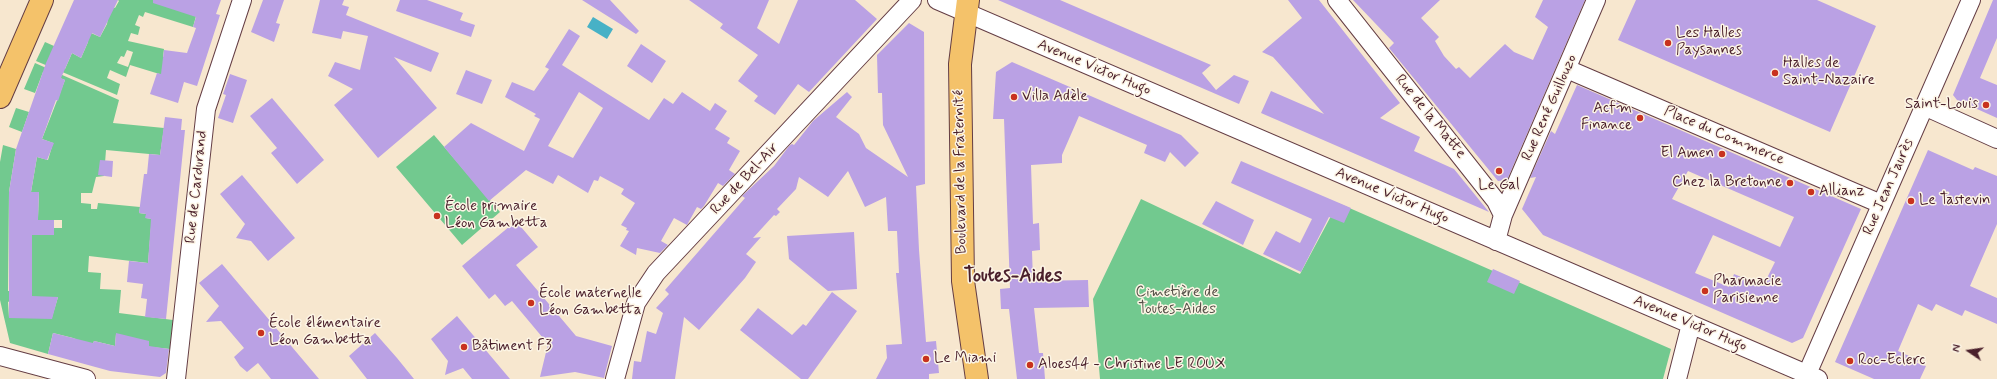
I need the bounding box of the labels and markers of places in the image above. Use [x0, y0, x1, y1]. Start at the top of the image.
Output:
place label: Les Halles Paysannes [1676, 25, 1742, 60]
marker: Les Halles Paysannes [1663, 38, 1673, 48]
place label: Halles de Saint-Nazaire [1783, 55, 1875, 90]
marker: Halles de Saint-Nazaire [1770, 68, 1780, 78]
place label: Villa Adèle [1022, 88, 1088, 106]
marker: Villa Adèle [1009, 92, 1019, 102]
place label: Saint-Louis [1905, 96, 1978, 114]
place label: Acfm Finance [1581, 100, 1632, 135]
marker: Saint-Louis [1981, 100, 1991, 110]
marker: Acfm Finance [1635, 113, 1645, 123]
place label: El Amen [1661, 145, 1714, 163]
marker: El Amen [1717, 149, 1727, 159]
marker: Le Gal [1494, 166, 1504, 176]
place label: Chez la Bretonne [1672, 174, 1782, 192]
place label: Le Gal [1478, 177, 1520, 195]
marker: Chez la Bretonne [1785, 178, 1795, 188]
place label: Allianz [1819, 183, 1865, 201]
marker: Allianz [1806, 187, 1816, 197]
place label: Le Tastevin [1919, 192, 1991, 210]
marker: Le Tastevin [1906, 196, 1916, 206]
place label: École primaire Léon Gambetta [445, 198, 548, 233]
marker: École primaire Léon Gambetta [432, 211, 442, 221]
place label: Pharmacie Parisienne [1713, 273, 1782, 308]
place label: École maternelle Léon Gambetta [539, 285, 642, 320]
marker: Pharmacie Parisienne [1700, 286, 1710, 296]
marker: École maternelle Léon Gambetta [526, 298, 536, 308]
place label: École élémentaire Léon Gambetta [269, 315, 381, 350]
marker: École élémentaire Léon Gambetta [256, 328, 266, 338]
place label: Bâtiment F3 [472, 338, 552, 356]
marker: Bâtiment F3 [459, 342, 469, 352]
place label: Le Miami [934, 350, 996, 368]
place label: Roc-Eclerc [1858, 352, 1925, 370]
marker: Le Miami [921, 354, 931, 364]
place label: Aloes44 - Christine LE ROUX [1038, 356, 1226, 374]
marker: Roc-Eclerc [1845, 356, 1855, 366]
marker: Aloes44 - Christine LE ROUX [1025, 360, 1035, 370]

